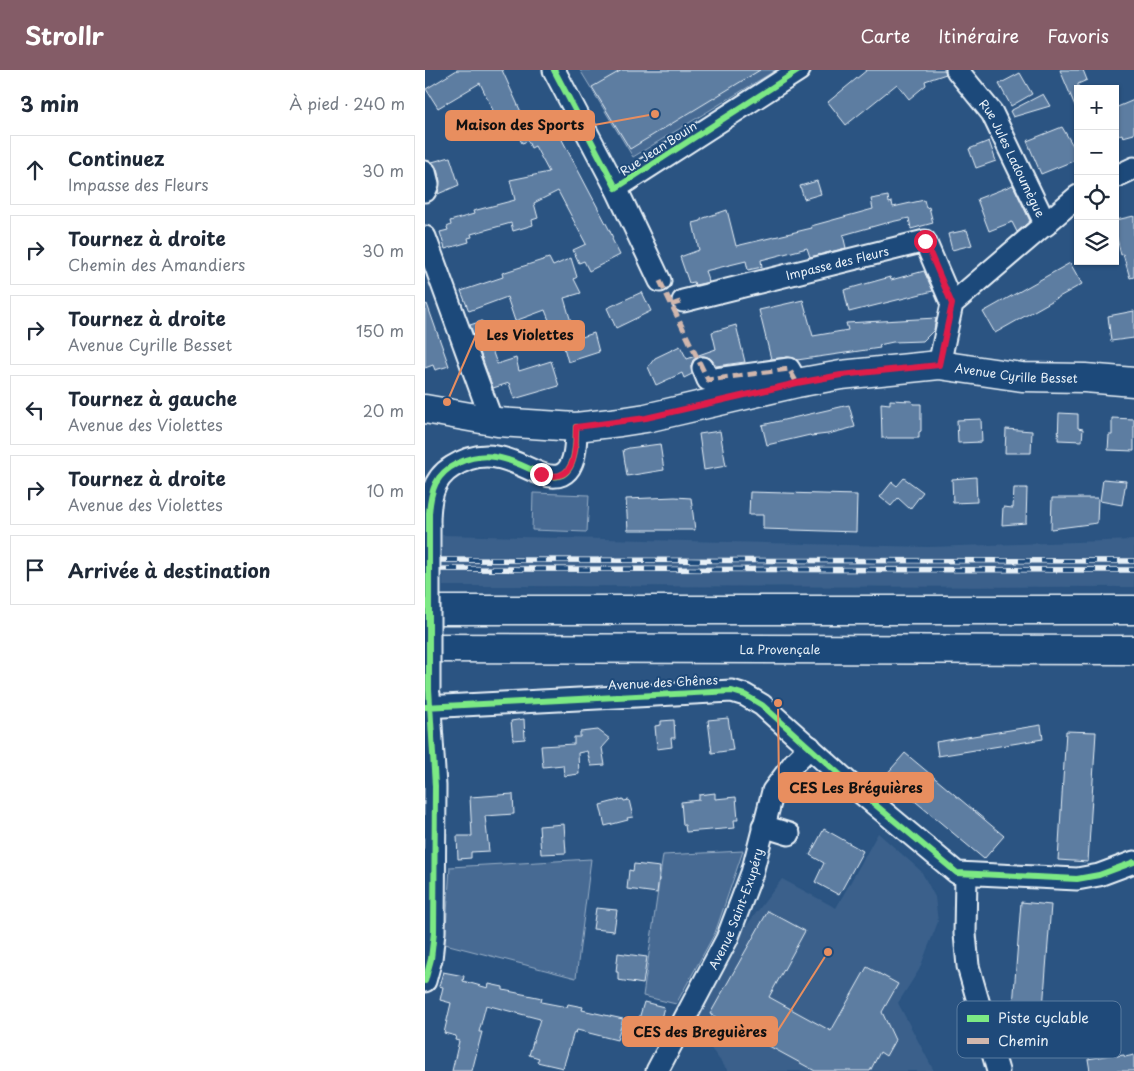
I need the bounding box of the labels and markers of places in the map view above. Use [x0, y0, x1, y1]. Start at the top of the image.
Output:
callout: Maison des Sports [446, 111, 594, 140]
callout: Les Violettes [476, 321, 584, 350]
callout: CES Les Bréguières [779, 773, 933, 802]
callout: CES des Breguières [623, 1017, 777, 1046]

